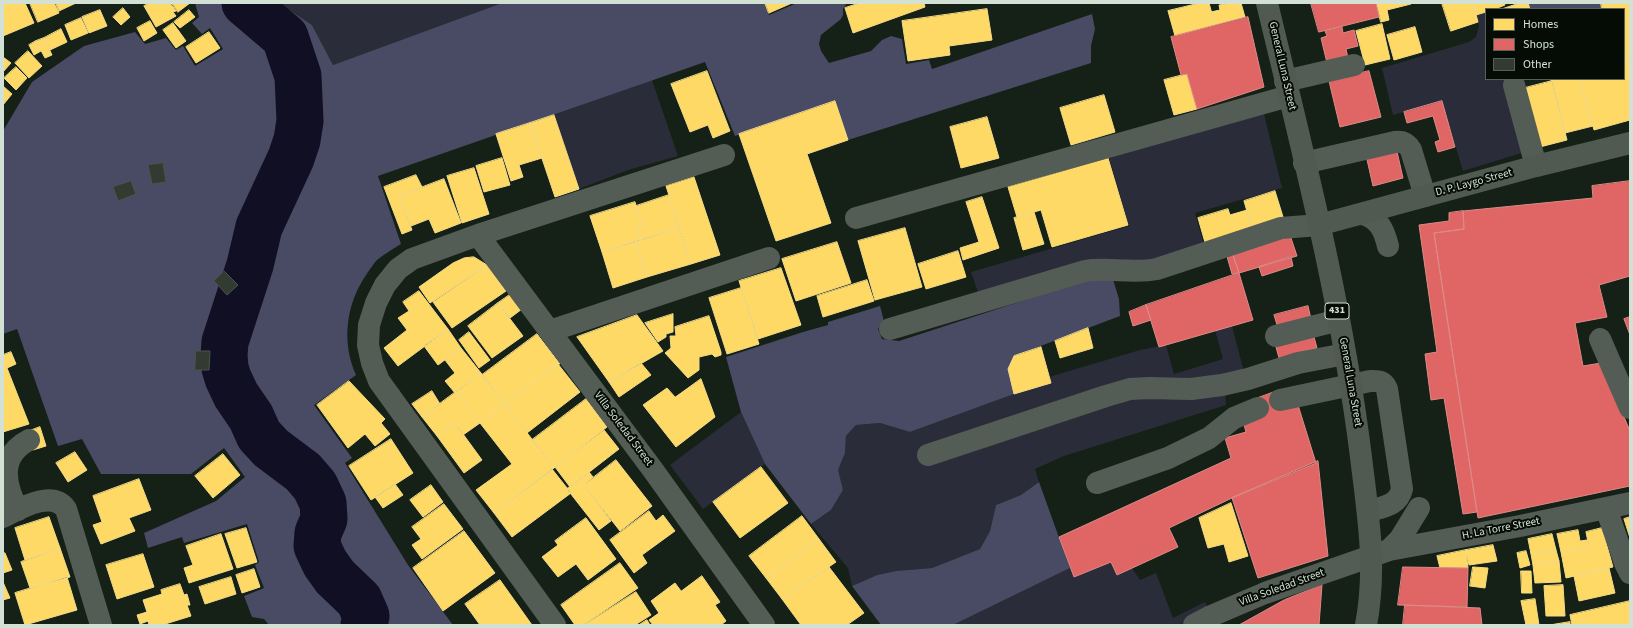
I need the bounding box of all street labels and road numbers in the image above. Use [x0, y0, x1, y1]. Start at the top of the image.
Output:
street label: General Luna Street [1265, 20, 1299, 112]
street label: D. P. Laygo Street [1434, 166, 1514, 200]
road number: 431 [1325, 303, 1349, 319]
street label: General Luna Street [1336, 336, 1364, 428]
street label: Villa Soledad Street [591, 389, 655, 469]
street label: H. La Torre Street [1461, 515, 1541, 543]
street label: Villa Soledad Street [1238, 567, 1326, 609]

